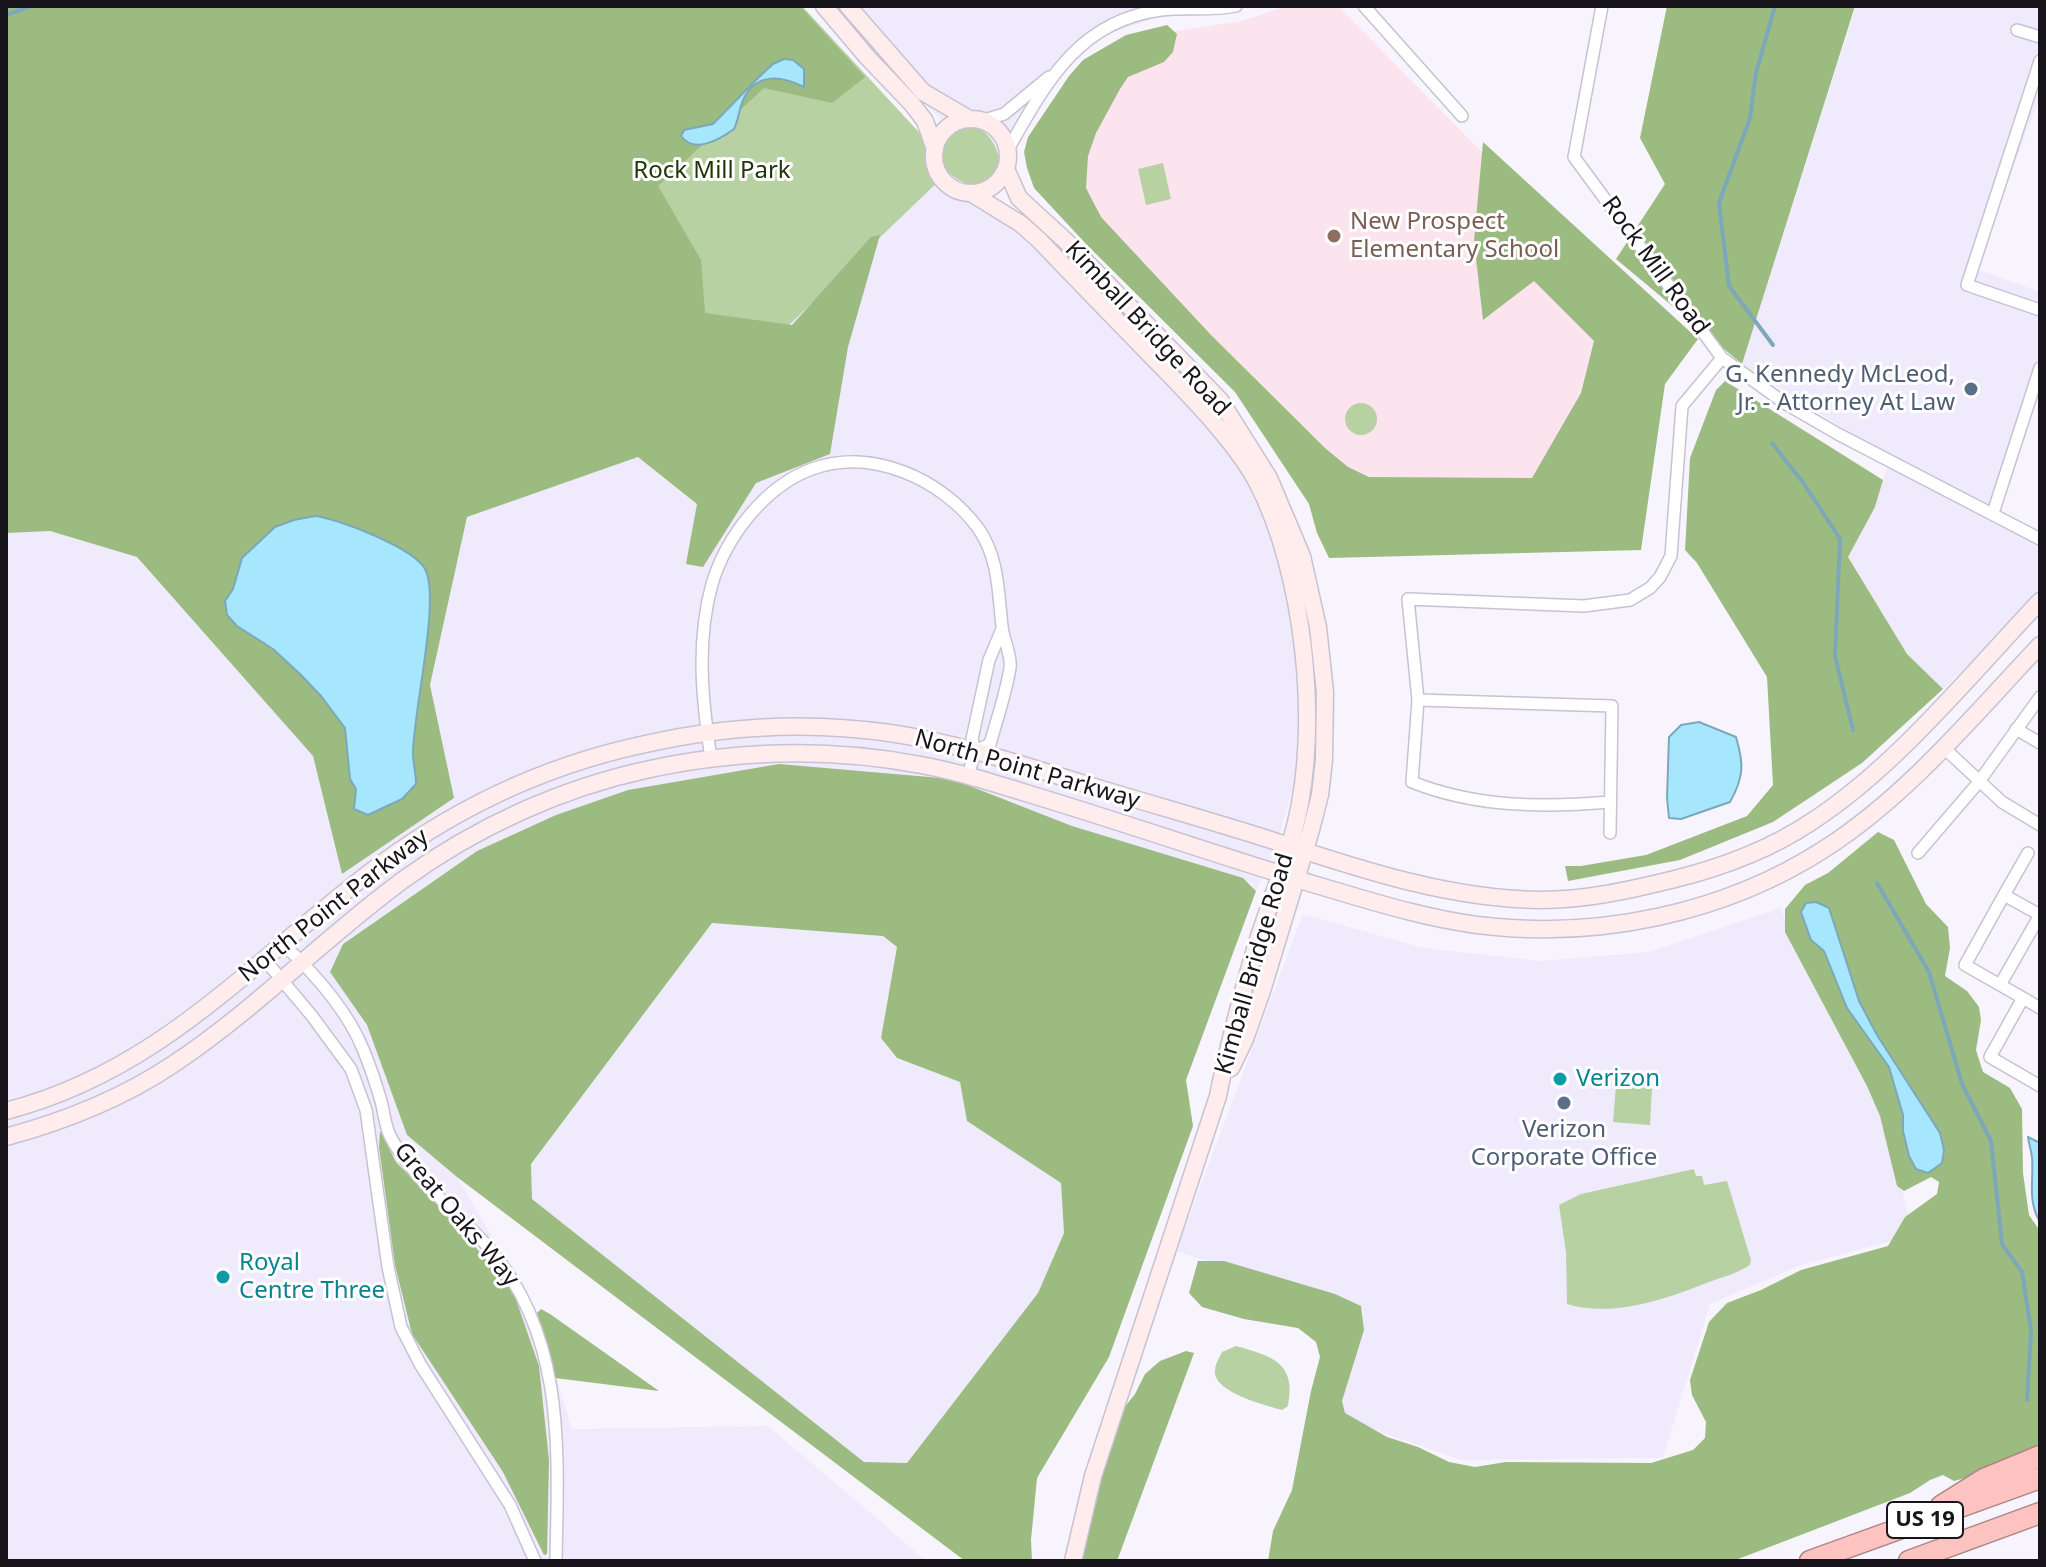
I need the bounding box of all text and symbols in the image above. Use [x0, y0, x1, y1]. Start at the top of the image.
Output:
park label: Rock Mill Park [633, 157, 791, 185]
street label: Rock Mill Road [1595, 191, 1715, 341]
place label: New Prospect Elementary School [1350, 208, 1559, 264]
marker: New Prospect Elementary School [1325, 227, 1343, 245]
street label: Kimball Bridge Road [1058, 235, 1236, 423]
place label: G. Kennedy McLeod, Jr. - Attorney At Law [1725, 361, 1955, 417]
marker: G. Kennedy McLeod, Jr. - Attorney At Law [1962, 380, 1980, 398]
street label: North Point Parkway [911, 724, 1143, 816]
street label: North Point Parkway [233, 823, 435, 989]
street label: Kimball Bridge Road [1210, 850, 1300, 1078]
place label: Verizon [1576, 1065, 1660, 1093]
marker: Verizon [1551, 1070, 1569, 1088]
marker: Verizon Corporate Office [1555, 1094, 1573, 1112]
place label: Verizon Corporate Office [1471, 1116, 1657, 1172]
street label: Great Oaks Way [387, 1137, 525, 1293]
place label: Royal Centre Three [239, 1249, 385, 1305]
marker: Royal Centre Three [214, 1268, 232, 1286]
road number: US 19 [1887, 1502, 1963, 1538]

